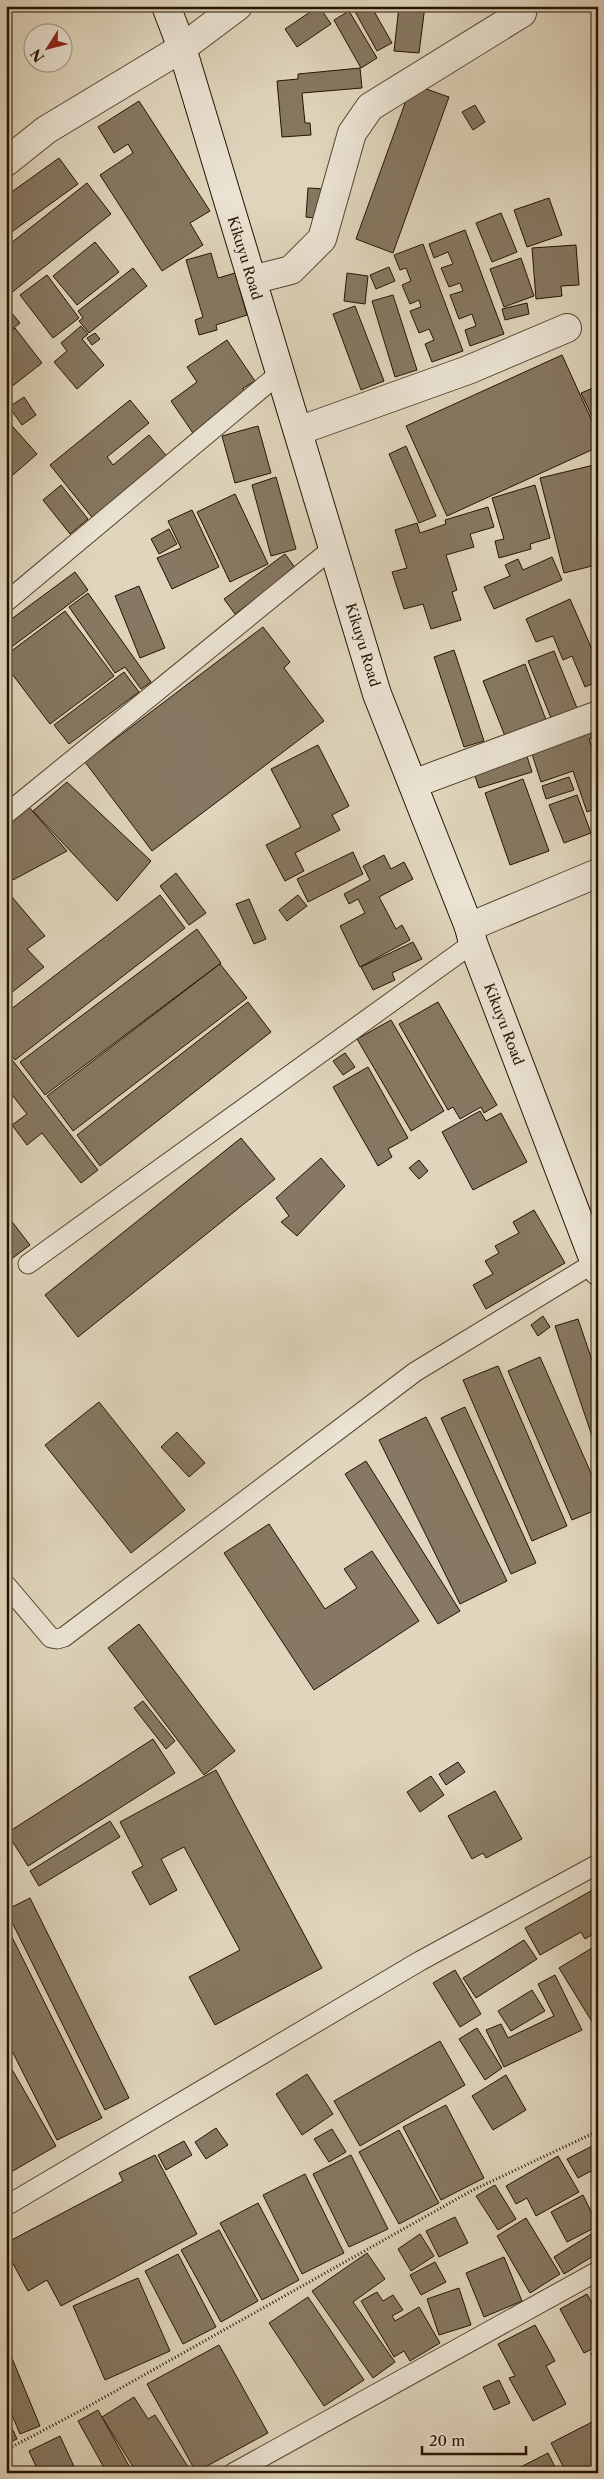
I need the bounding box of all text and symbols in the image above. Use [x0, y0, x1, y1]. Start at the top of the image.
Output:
north arrow [22, 22, 72, 72]
text: N [27, 45, 48, 66]
street label: Kikuyu Road [224, 214, 266, 302]
street label: Kikuyu Road [342, 601, 384, 689]
street label: Kikuyu Road [480, 980, 528, 1068]
scale bar [422, 2424, 525, 2456]
text: 20 m [429, 2431, 465, 2450]

